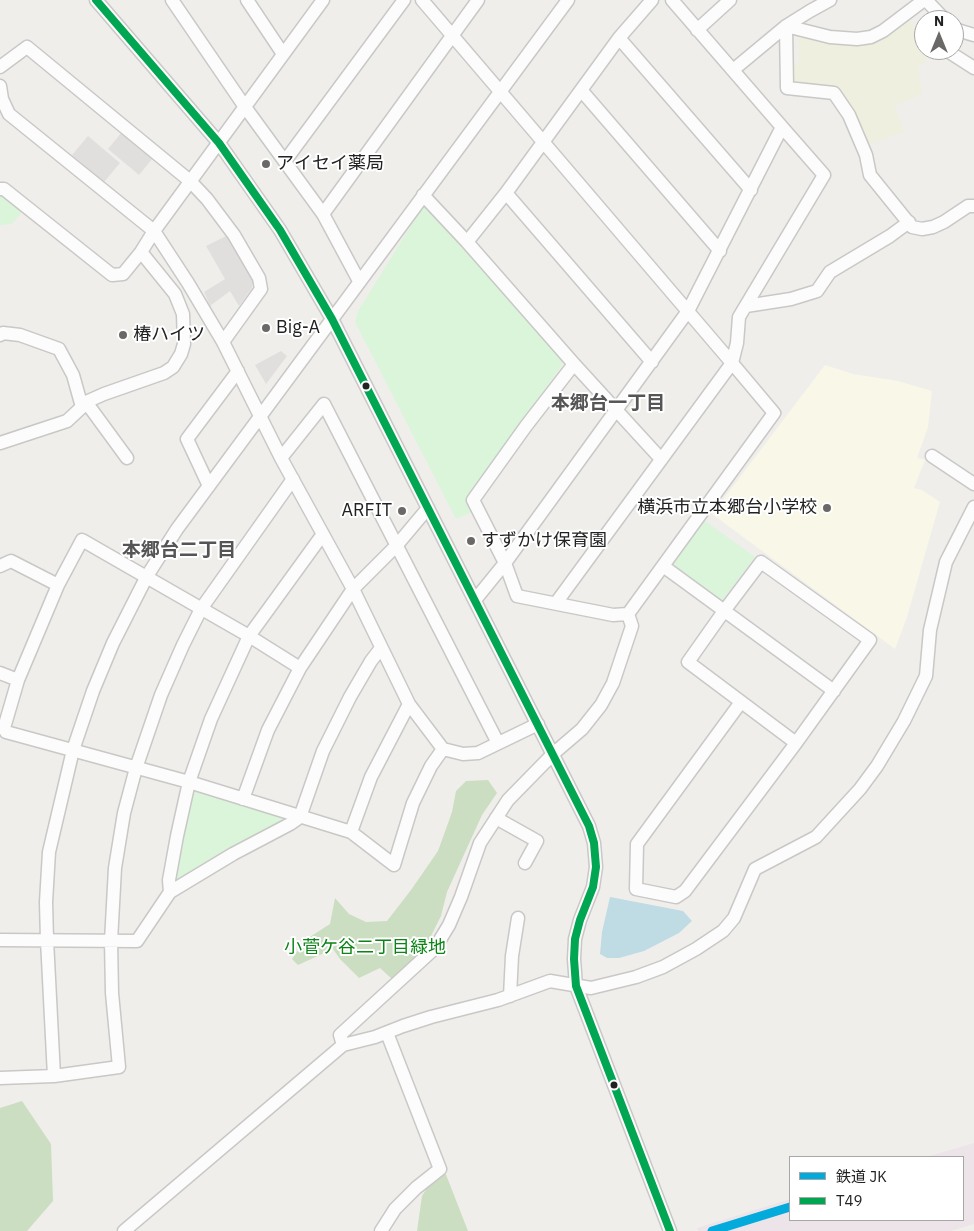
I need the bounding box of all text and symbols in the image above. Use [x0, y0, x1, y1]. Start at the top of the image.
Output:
north arrow [914, 10, 964, 60]
text: N [934, 12, 944, 30]
place label: アイセイ薬局 [276, 153, 384, 175]
marker: アイセイ薬局 [260, 158, 272, 170]
place label: Big-A [276, 317, 320, 339]
marker: Big-A [260, 322, 272, 334]
place label: 椿ハイツ [133, 324, 205, 346]
marker: 椿ハイツ [117, 329, 129, 341]
unlabelled marker [361, 381, 371, 391]
district label: 本郷台一丁目 [551, 393, 665, 415]
place label: 横浜市立本郷台小学校 [637, 497, 817, 519]
place label: ARFIT [342, 500, 392, 522]
marker: 横浜市立本郷台小学校 [821, 502, 833, 514]
marker: ARFIT [396, 505, 408, 517]
place label: すずかけ保育園 [481, 530, 607, 552]
marker: すずかけ保育園 [465, 535, 477, 547]
district label: 本郷台二丁目 [122, 540, 236, 562]
park label: 小菅ケ谷二丁目緑地 [284, 937, 446, 959]
unlabelled marker [609, 1080, 619, 1090]
legend [789, 1156, 964, 1221]
text: 鉄道 JK [836, 1167, 887, 1186]
text: T49 [836, 1191, 863, 1210]

